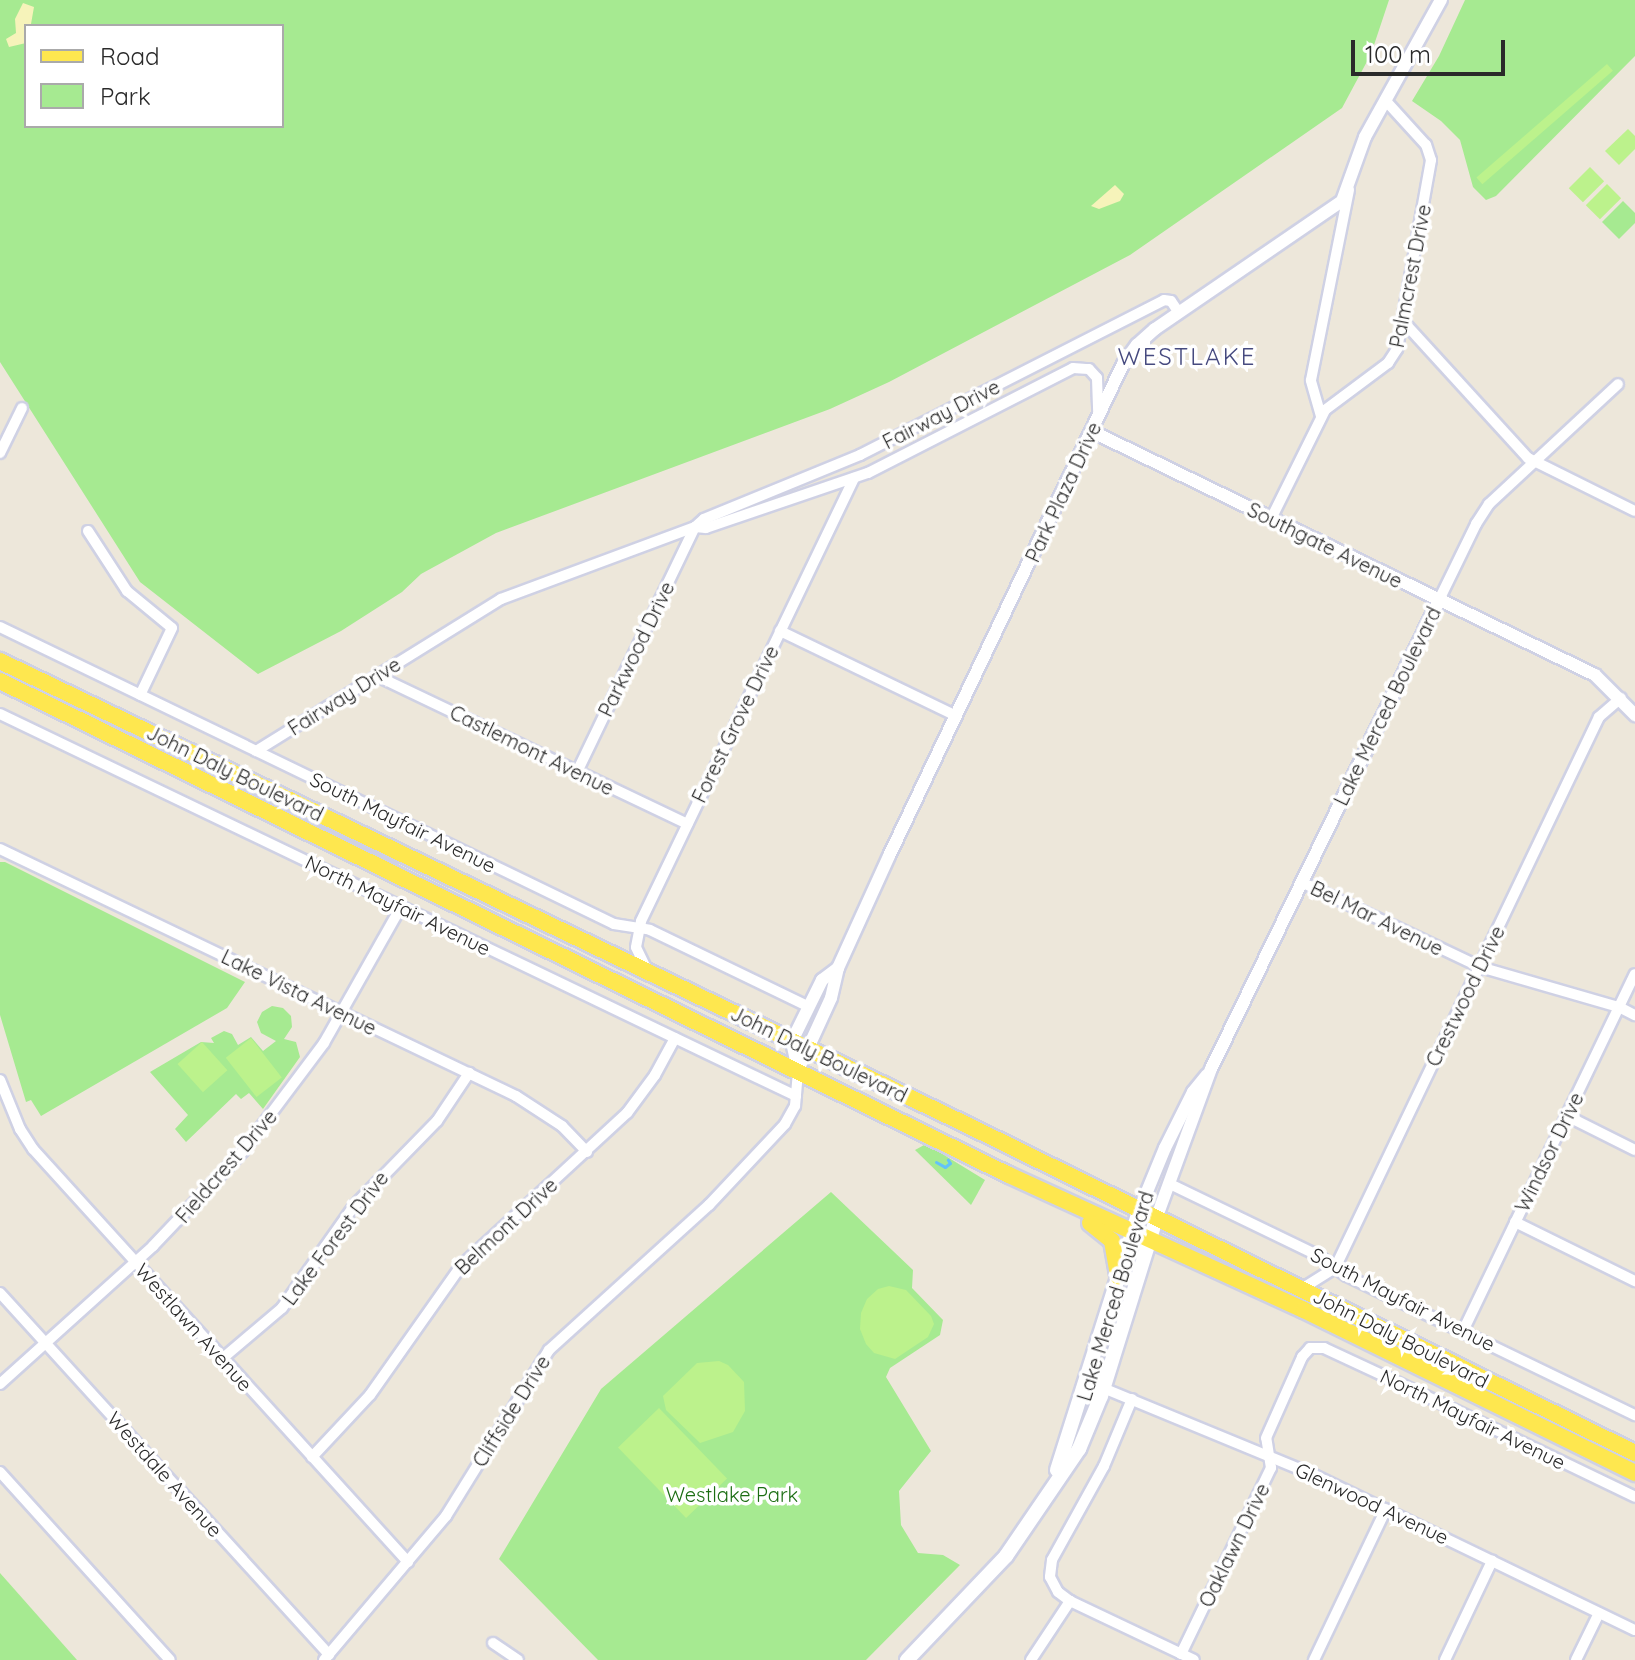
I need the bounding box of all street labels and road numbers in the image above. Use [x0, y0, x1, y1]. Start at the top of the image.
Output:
street label: Palmcrest Drive [1384, 202, 1436, 350]
street label: Fairway Drive [878, 374, 1004, 454]
street label: Park Plaza Drive [1020, 418, 1106, 566]
street label: Southgate Avenue [1244, 497, 1406, 593]
street label: Parkwood Drive [593, 578, 679, 720]
street label: Lake Merced Boulevard [1328, 603, 1446, 809]
street label: Forest Grove Drive [687, 642, 783, 806]
street label: Fairway Drive [283, 652, 405, 740]
street label: Castlemont Avenue [446, 700, 618, 800]
street label: John Daly Boulevard [143, 720, 327, 826]
street label: South Mayfair Avenue [306, 767, 500, 877]
street label: North Mayfair Avenue [301, 850, 495, 960]
street label: Bel Mar Avenue [1307, 876, 1447, 960]
street label: Crestwood Drive [1421, 922, 1509, 1070]
street label: Lake Vista Avenue [218, 944, 380, 1040]
street label: John Daly Boulevard [727, 1001, 911, 1107]
street label: Windsor Drive [1510, 1088, 1588, 1216]
street label: Fieldcrest Drive [170, 1105, 282, 1227]
street label: Lake Forest Drive [277, 1166, 393, 1310]
street label: Belmont Drive [450, 1172, 562, 1280]
street label: Lake Merced Boulevard [1072, 1188, 1158, 1404]
street label: South Mayfair Avenue [1307, 1242, 1499, 1356]
street label: Westlawn Avenue [130, 1258, 258, 1396]
street label: John Daly Boulevard [1309, 1283, 1493, 1393]
street label: Cliffside Drive [467, 1351, 555, 1471]
street label: North Mayfair Avenue [1376, 1364, 1570, 1474]
street label: Westdale Avenue [102, 1406, 228, 1542]
street label: Glenwood Avenue [1292, 1457, 1452, 1549]
street label: Oaklawn Drive [1194, 1479, 1274, 1611]

